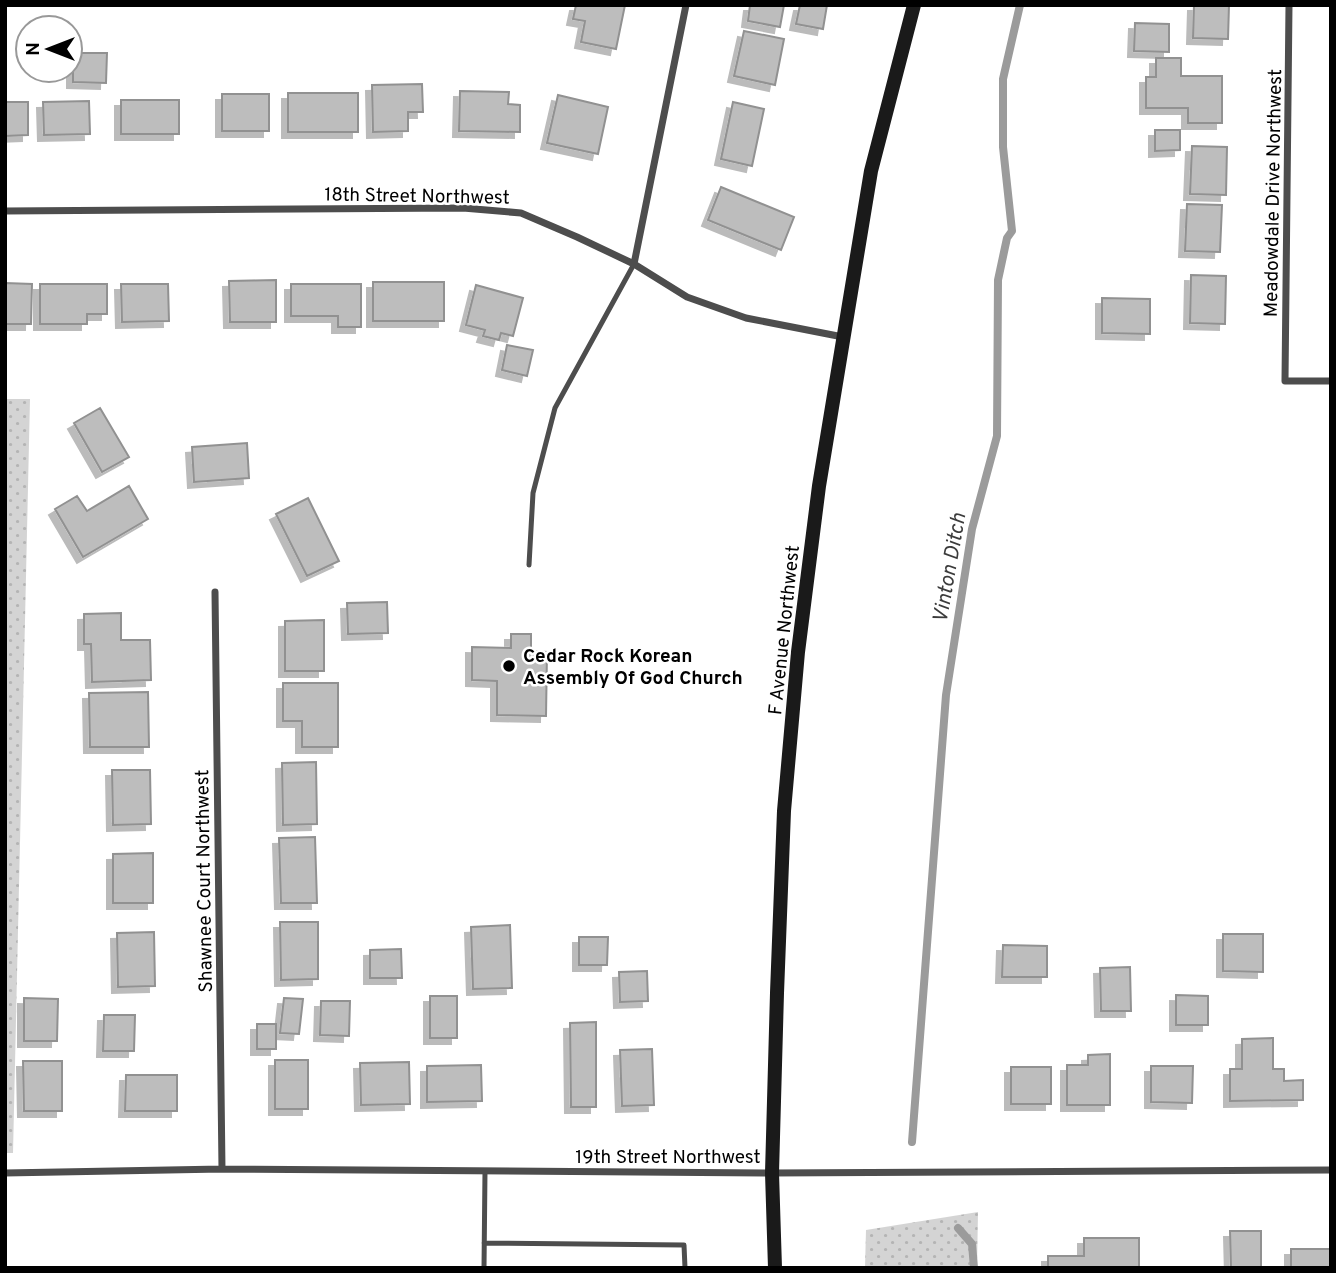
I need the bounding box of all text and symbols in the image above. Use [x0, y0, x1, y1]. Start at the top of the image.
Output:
north arrow [14, 14, 84, 84]
text: N [22, 42, 46, 56]
street label: Meadowdale Drive Northwest [1260, 69, 1288, 317]
street label: 18th Street Northwest [324, 183, 510, 211]
water label: Vinton Ditch [928, 510, 974, 626]
street label: F Avenue Northwest [764, 544, 806, 716]
place label: Cedar Rock Korean Assembly Of God Church [523, 645, 743, 691]
marker: Cedar Rock Korean Assembly Of God Church [501, 658, 517, 674]
street label: Shawnee Court Northwest [191, 769, 219, 993]
street label: 19th Street Northwest [575, 1146, 761, 1170]

